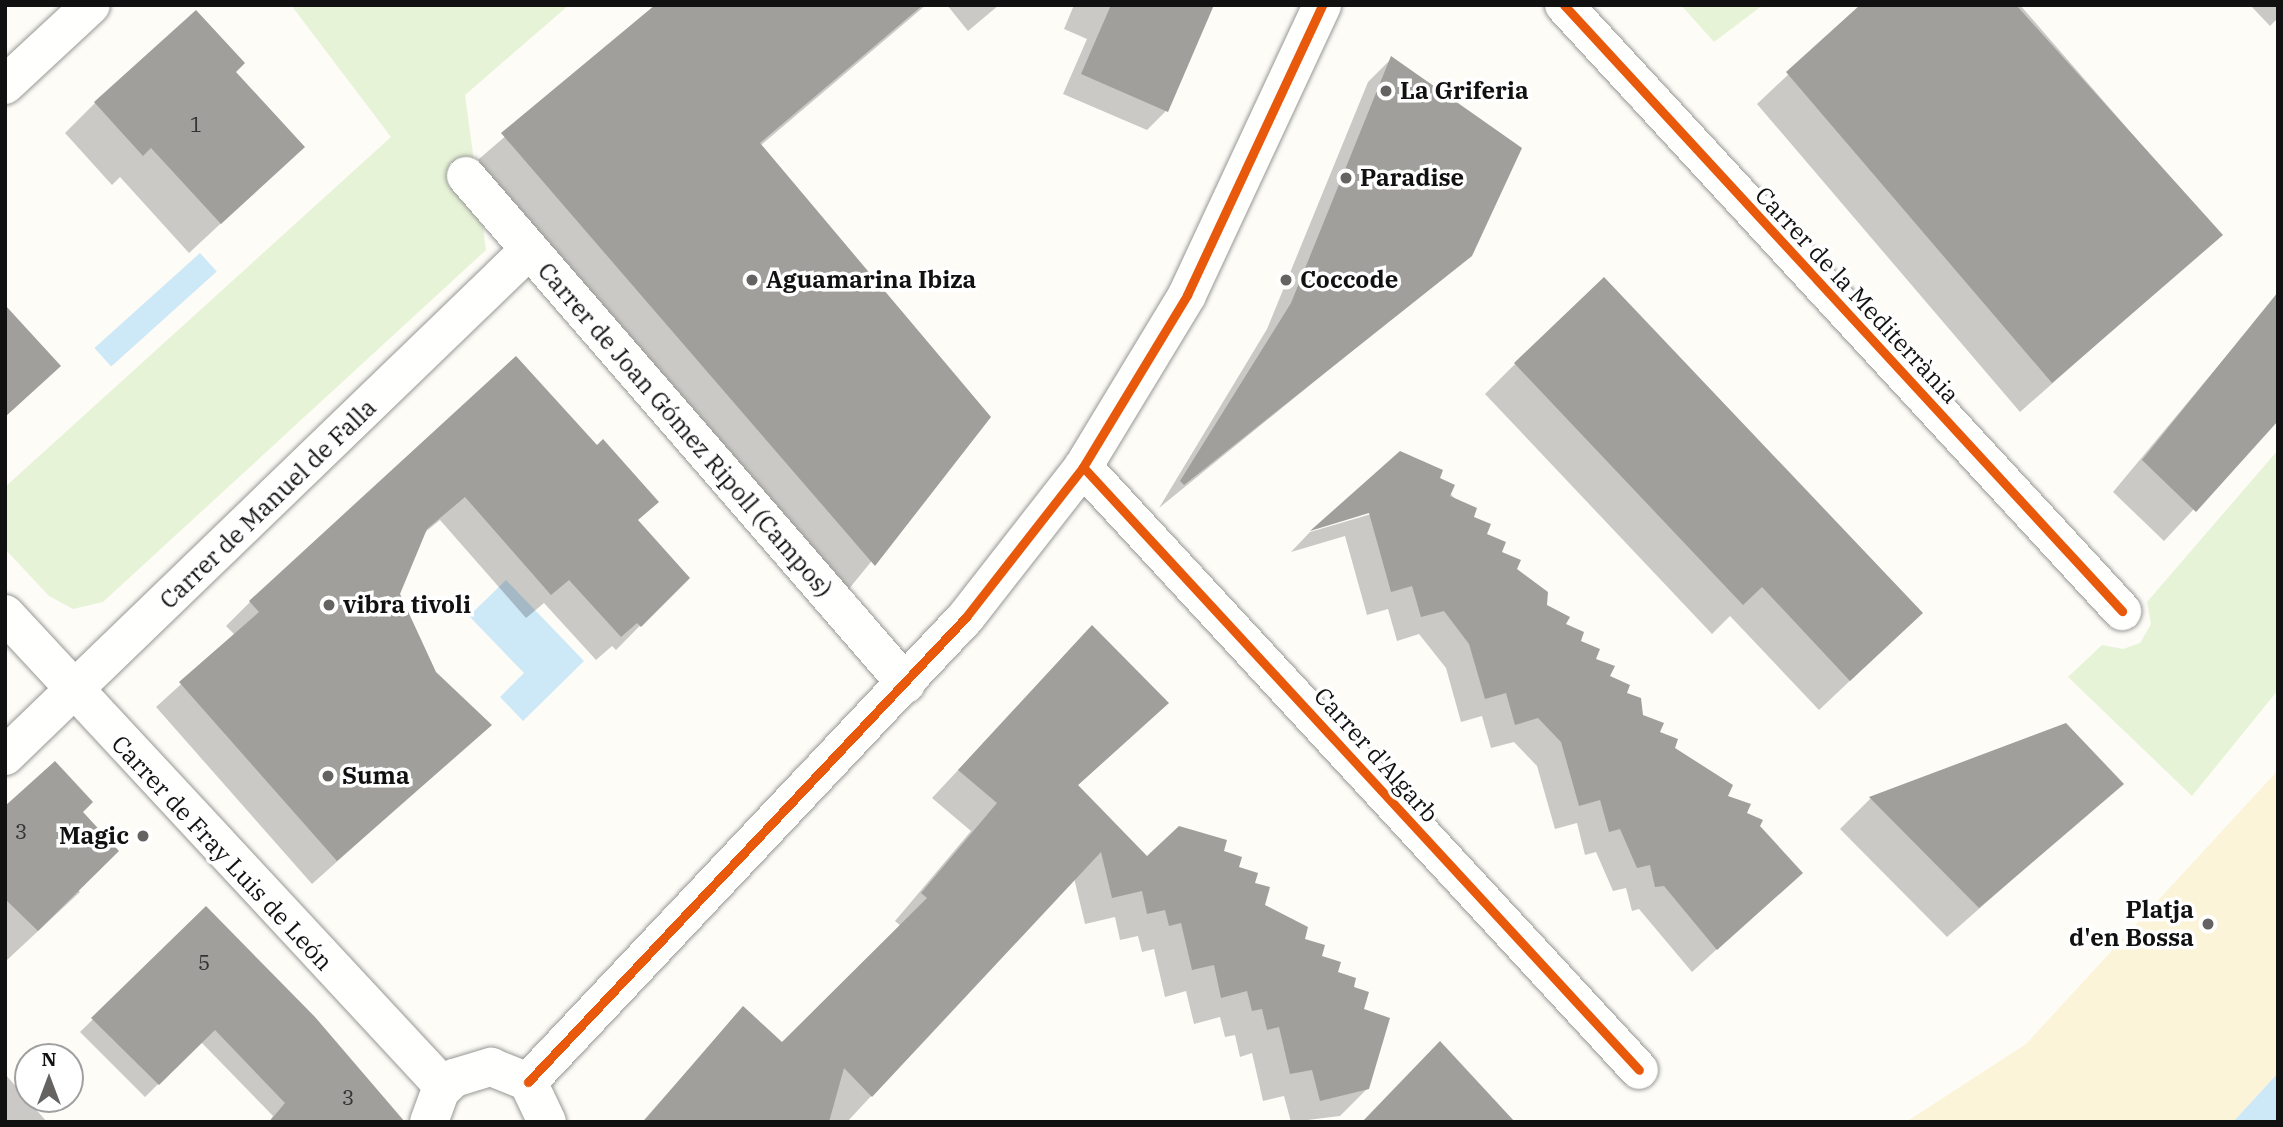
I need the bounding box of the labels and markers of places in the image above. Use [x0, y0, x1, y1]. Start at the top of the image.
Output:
place label: La Griferia [1400, 77, 1529, 105]
marker: La Griferia [1378, 83, 1394, 99]
place label: Paradise [1360, 164, 1464, 192]
marker: Paradise [1338, 170, 1354, 186]
place label: Aguamarina Ibiza [766, 266, 976, 294]
place label: Coccode [1300, 266, 1398, 294]
marker: Aguamarina Ibiza [744, 272, 760, 288]
marker: Coccode [1278, 272, 1294, 288]
place label: vibra tivoli [343, 591, 471, 619]
marker: vibra tivoli [321, 597, 337, 613]
place label: Suma [342, 762, 410, 790]
marker: Suma [320, 768, 336, 784]
place label: Magic [59, 822, 129, 850]
marker: Magic [135, 828, 151, 844]
place label: Platja d'en Bossa [2069, 896, 2194, 952]
marker: Platja d'en Bossa [2200, 916, 2216, 932]

